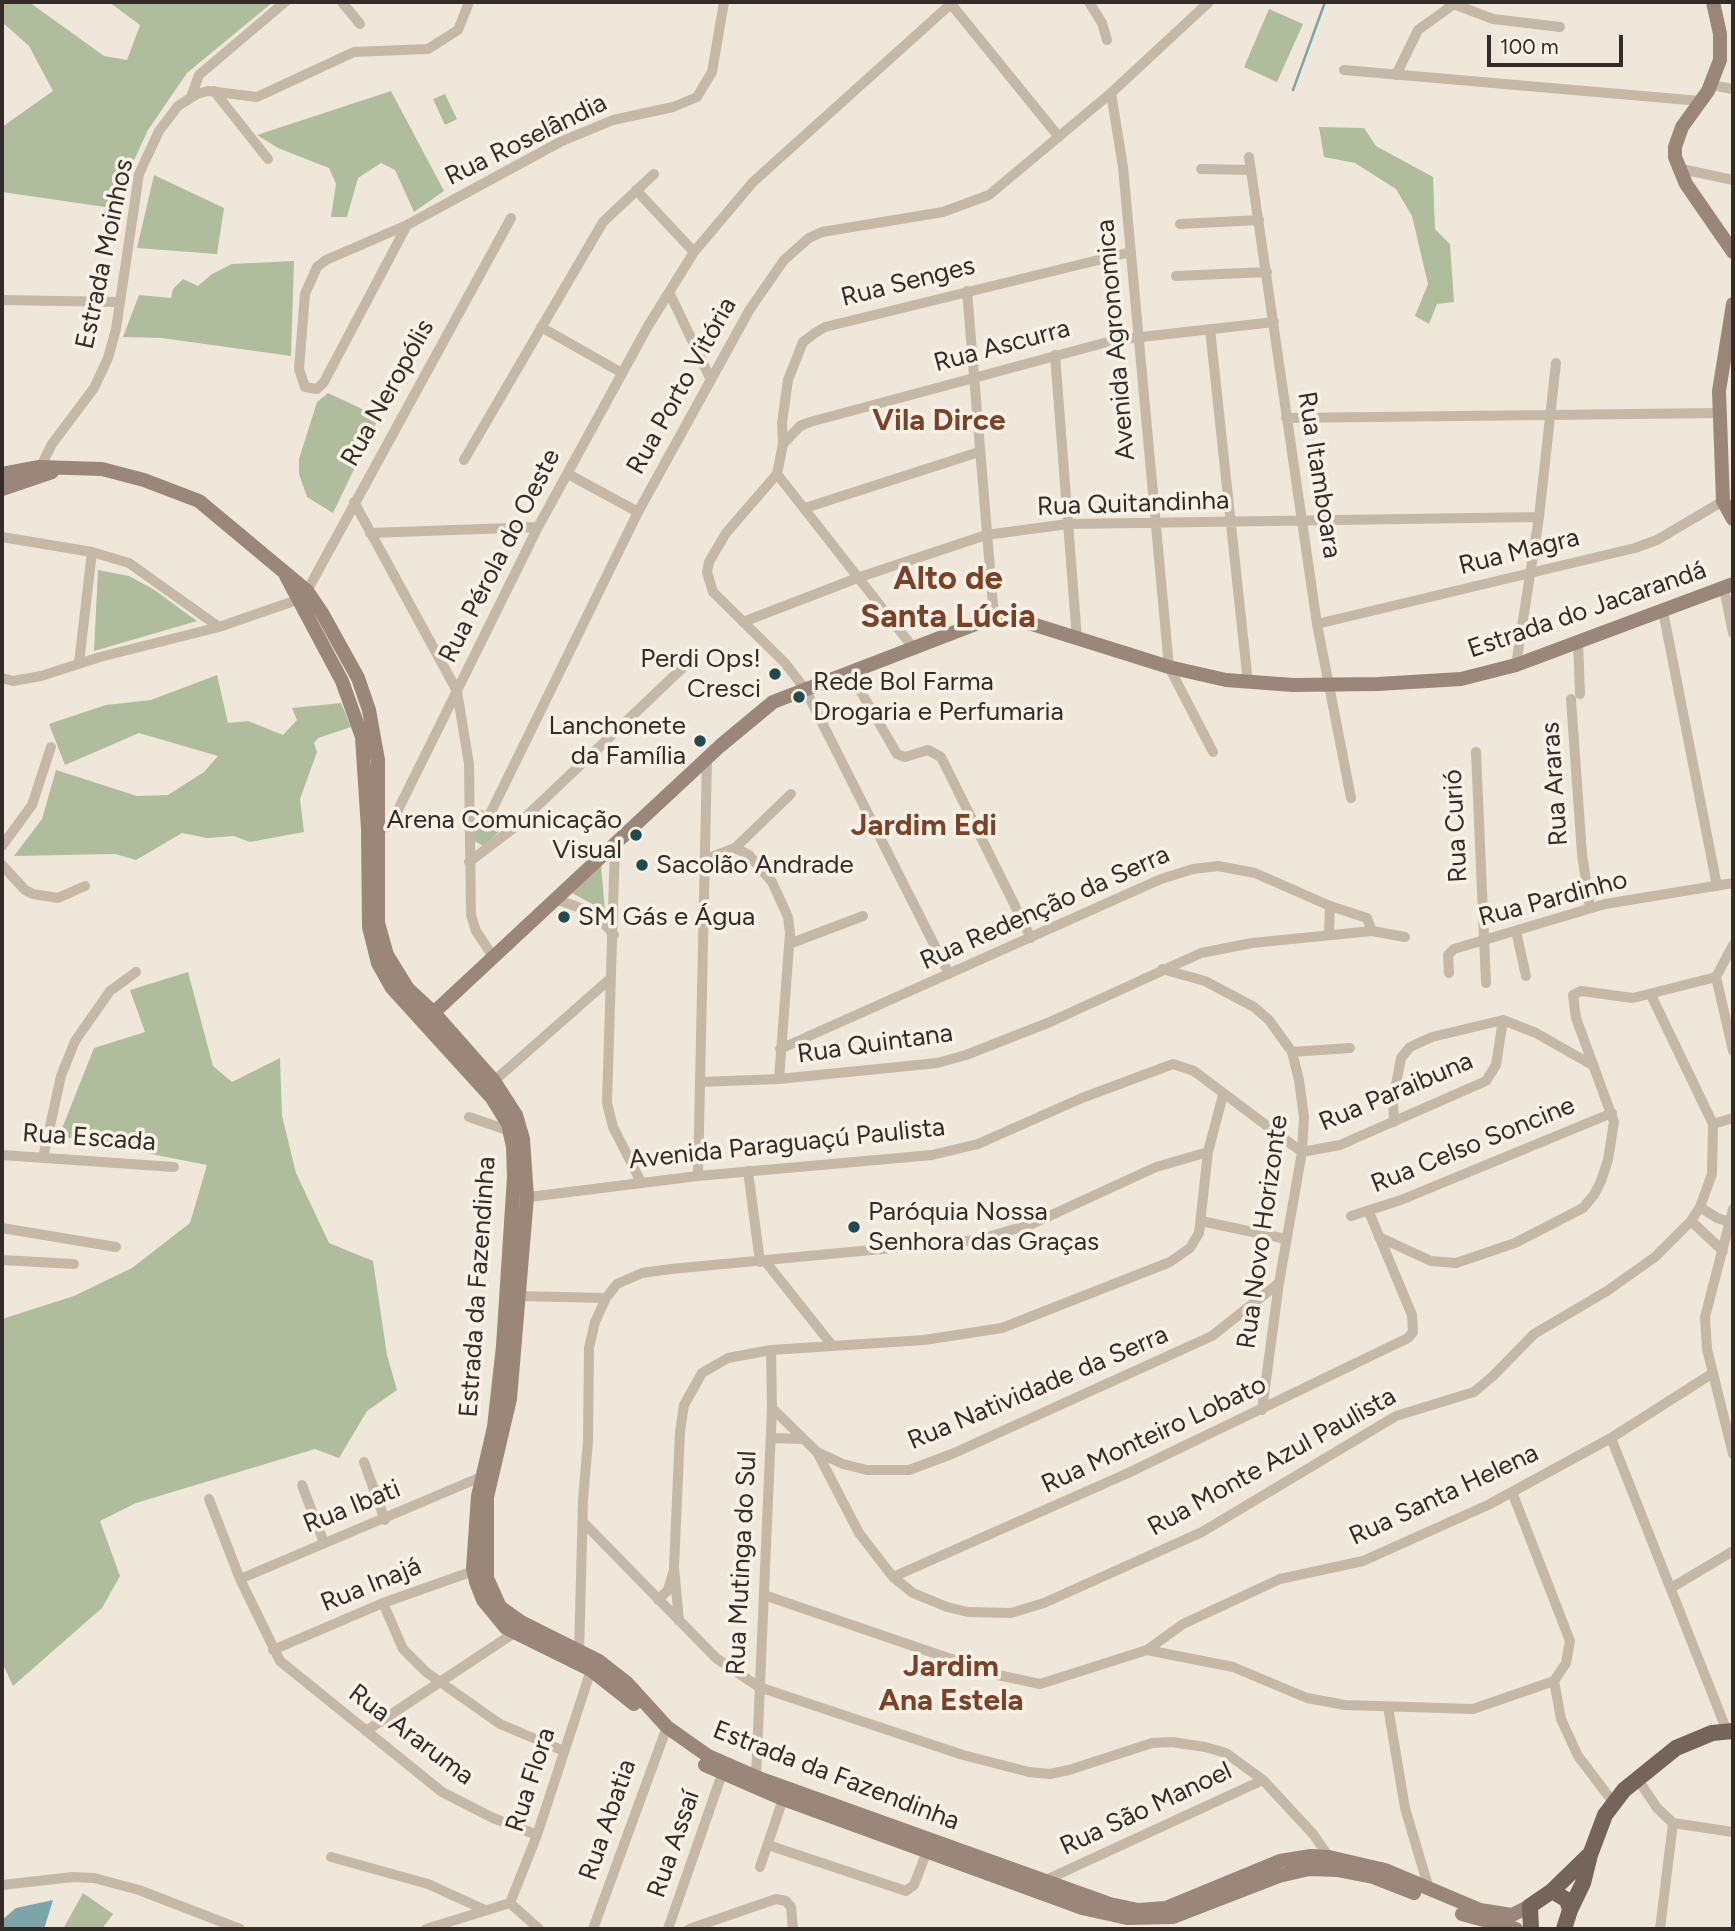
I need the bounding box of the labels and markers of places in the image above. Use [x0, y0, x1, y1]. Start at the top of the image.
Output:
place label: Perdi Ops! Cresci [640, 643, 761, 704]
marker: Perdi Ops! Cresci [767, 666, 783, 682]
place label: Rede Bol Farma Drogaria e Perfumaria [813, 666, 1064, 728]
marker: Rede Bol Farma Drogaria e Perfumaria [791, 689, 807, 705]
place label: Lanchonete da Família [548, 710, 686, 772]
marker: Lanchonete da Família [692, 733, 708, 749]
place label: Arena Comunicação Visual [387, 804, 622, 866]
marker: Arena Comunicação Visual [628, 827, 644, 843]
place label: Sacolão Andrade [656, 849, 854, 881]
marker: Sacolão Andrade [634, 857, 650, 873]
place label: SM Gás e Água [578, 901, 755, 933]
marker: SM Gás e Água [556, 909, 572, 925]
place label: Paróquia Nossa Senhora das Graças [868, 1196, 1099, 1258]
marker: Paróquia Nossa Senhora das Graças [846, 1219, 862, 1235]

